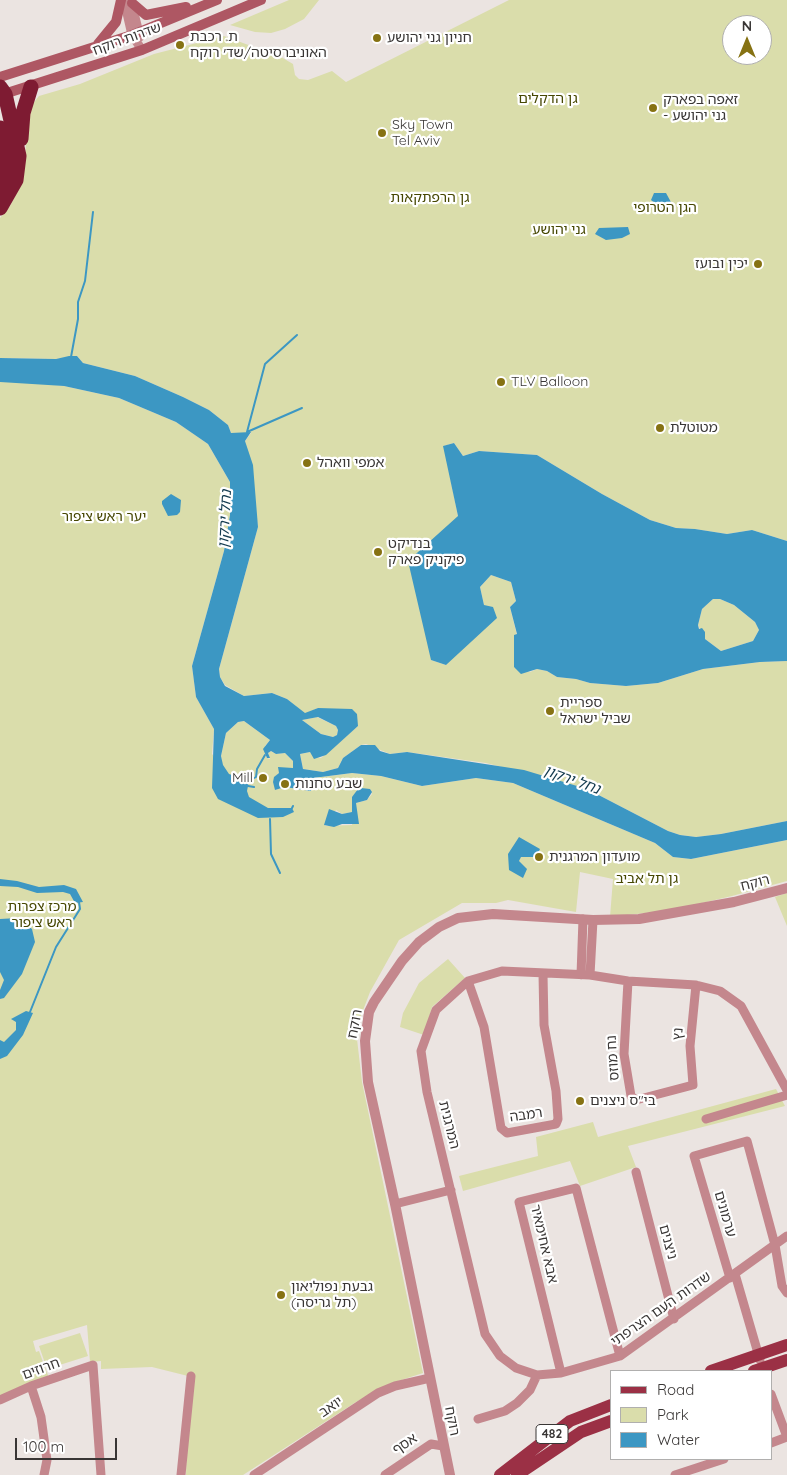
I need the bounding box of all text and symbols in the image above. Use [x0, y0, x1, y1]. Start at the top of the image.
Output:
north arrow [722, 15, 772, 65]
text: N [742, 17, 752, 35]
street label: שדרות רוקח [90, 19, 164, 59]
place label: ת. רכבת האוניברסיטה/שד׳ רוקח [190, 29, 327, 62]
place label: חניון גני יהושע [387, 30, 472, 46]
marker: חניון גני יהושע [371, 32, 383, 44]
marker: ת. רכבת האוניברסיטה/שד׳ רוקח [174, 39, 186, 51]
park label: גן הדקלים [518, 91, 578, 107]
place label: זאפה בפארק - גני יהושע [663, 92, 738, 124]
marker: זאפה בפארק - גני יהושע [647, 102, 659, 114]
place label: Sky Town Tel Aviv [392, 117, 453, 150]
marker: Sky Town Tel Aviv [376, 127, 388, 139]
park label: גן הרפתקאות [390, 190, 470, 206]
park label: הגן הטרופי [633, 200, 697, 216]
park label: גני יהושע [532, 222, 586, 238]
place label: יכין ובועז [695, 256, 748, 272]
marker: יכין ובועז [752, 258, 764, 270]
place label: TLV Balloon [511, 374, 588, 390]
marker: TLV Balloon [495, 376, 507, 388]
place label: מטוטלת [670, 420, 718, 436]
marker: מטוטלת [654, 422, 666, 434]
place label: אמפי וואהל [317, 455, 384, 471]
marker: אמפי וואהל [301, 457, 313, 469]
water label: נחל ירקון [214, 489, 236, 549]
park label: יער ראש ציפור [62, 509, 146, 525]
place label: בנדיקט פיקניק פארק [388, 536, 465, 568]
marker: בנדיקט פיקניק פארק [372, 546, 384, 558]
place label: ספריית שביל ישראל [560, 695, 631, 728]
marker: ספריית שביל ישראל [544, 705, 556, 717]
water label: נחל ירקון [541, 762, 603, 798]
place label: Mill [232, 770, 253, 786]
marker: Mill [257, 772, 269, 784]
place label: שבע טחנות [295, 776, 362, 792]
marker: שבע טחנות [279, 778, 291, 790]
place label: מועדון המרגנית [549, 849, 640, 865]
marker: מועדון המרגנית [533, 851, 545, 863]
park label: גן תל אביב [616, 871, 678, 887]
street label: רוקח [739, 871, 771, 895]
park label: מרכז צפרות ראש ציפור [8, 899, 76, 932]
street label: רוקח [344, 1008, 366, 1040]
street label: נץ [669, 1027, 687, 1041]
street label: נח מוזס [603, 1035, 623, 1081]
place label: בי"ס ניצנים [590, 1093, 656, 1109]
marker: בי"ס ניצנים [574, 1095, 586, 1107]
street label: המרגנית [435, 1099, 463, 1151]
street label: רמבה [508, 1104, 544, 1126]
street label: ערמונים [710, 1189, 740, 1239]
street label: אבא אחימאיר [527, 1203, 561, 1285]
street label: ניצנים [655, 1223, 681, 1261]
street label: שדרות העם הצרפתי [608, 1268, 714, 1350]
place label: גבעת נפוליאון (תל גריסה) [291, 1279, 373, 1311]
marker: גבעת נפוליאון (תל גריסה) [275, 1289, 287, 1301]
street label: חרוזים [20, 1354, 62, 1384]
legend [610, 1370, 772, 1460]
text: Road [657, 1380, 694, 1399]
street label: יואב [316, 1393, 346, 1421]
street label: רוקח [441, 1405, 463, 1437]
text: Park [657, 1405, 689, 1424]
road number: 482 [536, 1425, 568, 1444]
scale bar [18, 1428, 120, 1460]
street label: אסף [389, 1430, 421, 1458]
text: Water [657, 1430, 700, 1449]
text: 100 m [23, 1437, 64, 1456]

